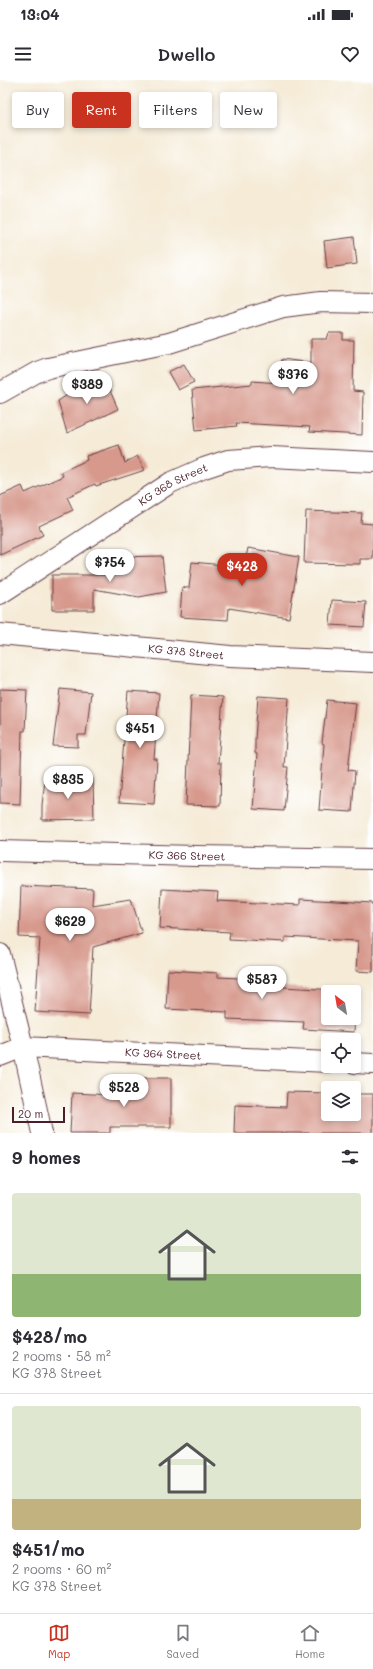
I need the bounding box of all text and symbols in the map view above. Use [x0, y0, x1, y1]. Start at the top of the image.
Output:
text: 13:04 [20, 4, 60, 24]
text: Dwello [158, 42, 215, 66]
icon: menu [12, 43, 34, 65]
icon: heart [339, 43, 361, 65]
chip: Buy [12, 92, 64, 128]
chip: Rent [72, 92, 131, 128]
chip: Filters [139, 92, 212, 128]
chip: New [220, 92, 277, 128]
pin: $376 [269, 361, 317, 395]
text: $376 [278, 365, 308, 382]
pin: $389 [63, 371, 111, 405]
text: $389 [71, 375, 103, 392]
street label: KG 368 Street [135, 459, 209, 509]
pin: $754 [86, 549, 134, 583]
text: $754 [94, 553, 126, 570]
pin: $428 [218, 553, 266, 587]
text: $428 [226, 557, 258, 574]
street label: KG 378 Street [148, 640, 225, 662]
pin: $451 [116, 715, 164, 749]
text: $451 [125, 719, 155, 736]
pin: $835 [44, 766, 92, 800]
text: $835 [52, 770, 84, 787]
street label: KG 366 Street [148, 847, 226, 863]
pin: $629 [46, 908, 94, 942]
text: $629 [55, 912, 85, 929]
pin: $587 [238, 966, 286, 1000]
text: $587 [247, 970, 277, 987]
north arrow [321, 985, 361, 1025]
map controls [321, 985, 361, 1121]
button: locate [321, 1033, 361, 1073]
street label: KG 364 Street [125, 1044, 202, 1063]
pin: $528 [100, 1074, 148, 1108]
text: $528 [109, 1078, 139, 1095]
button: layers [321, 1081, 361, 1121]
scale bar [12, 1105, 65, 1124]
text: 20 m [18, 1106, 43, 1121]
text: 9 homes [12, 1146, 81, 1168]
icon: filters [339, 1146, 361, 1168]
icon: home [151, 1219, 223, 1291]
text: $428/mo [12, 1325, 87, 1347]
text: 2 rooms · 58 m² [12, 1347, 111, 1364]
text: KG 378 Street [12, 1364, 102, 1381]
icon: home [151, 1432, 223, 1504]
text: $451/mo [12, 1538, 85, 1560]
text: 2 rooms · 60 m² [12, 1560, 111, 1577]
text: KG 378 Street [12, 1577, 102, 1594]
tab: Map [48, 1622, 70, 1661]
tab: Saved [166, 1622, 199, 1661]
tab: Home [295, 1622, 325, 1661]

